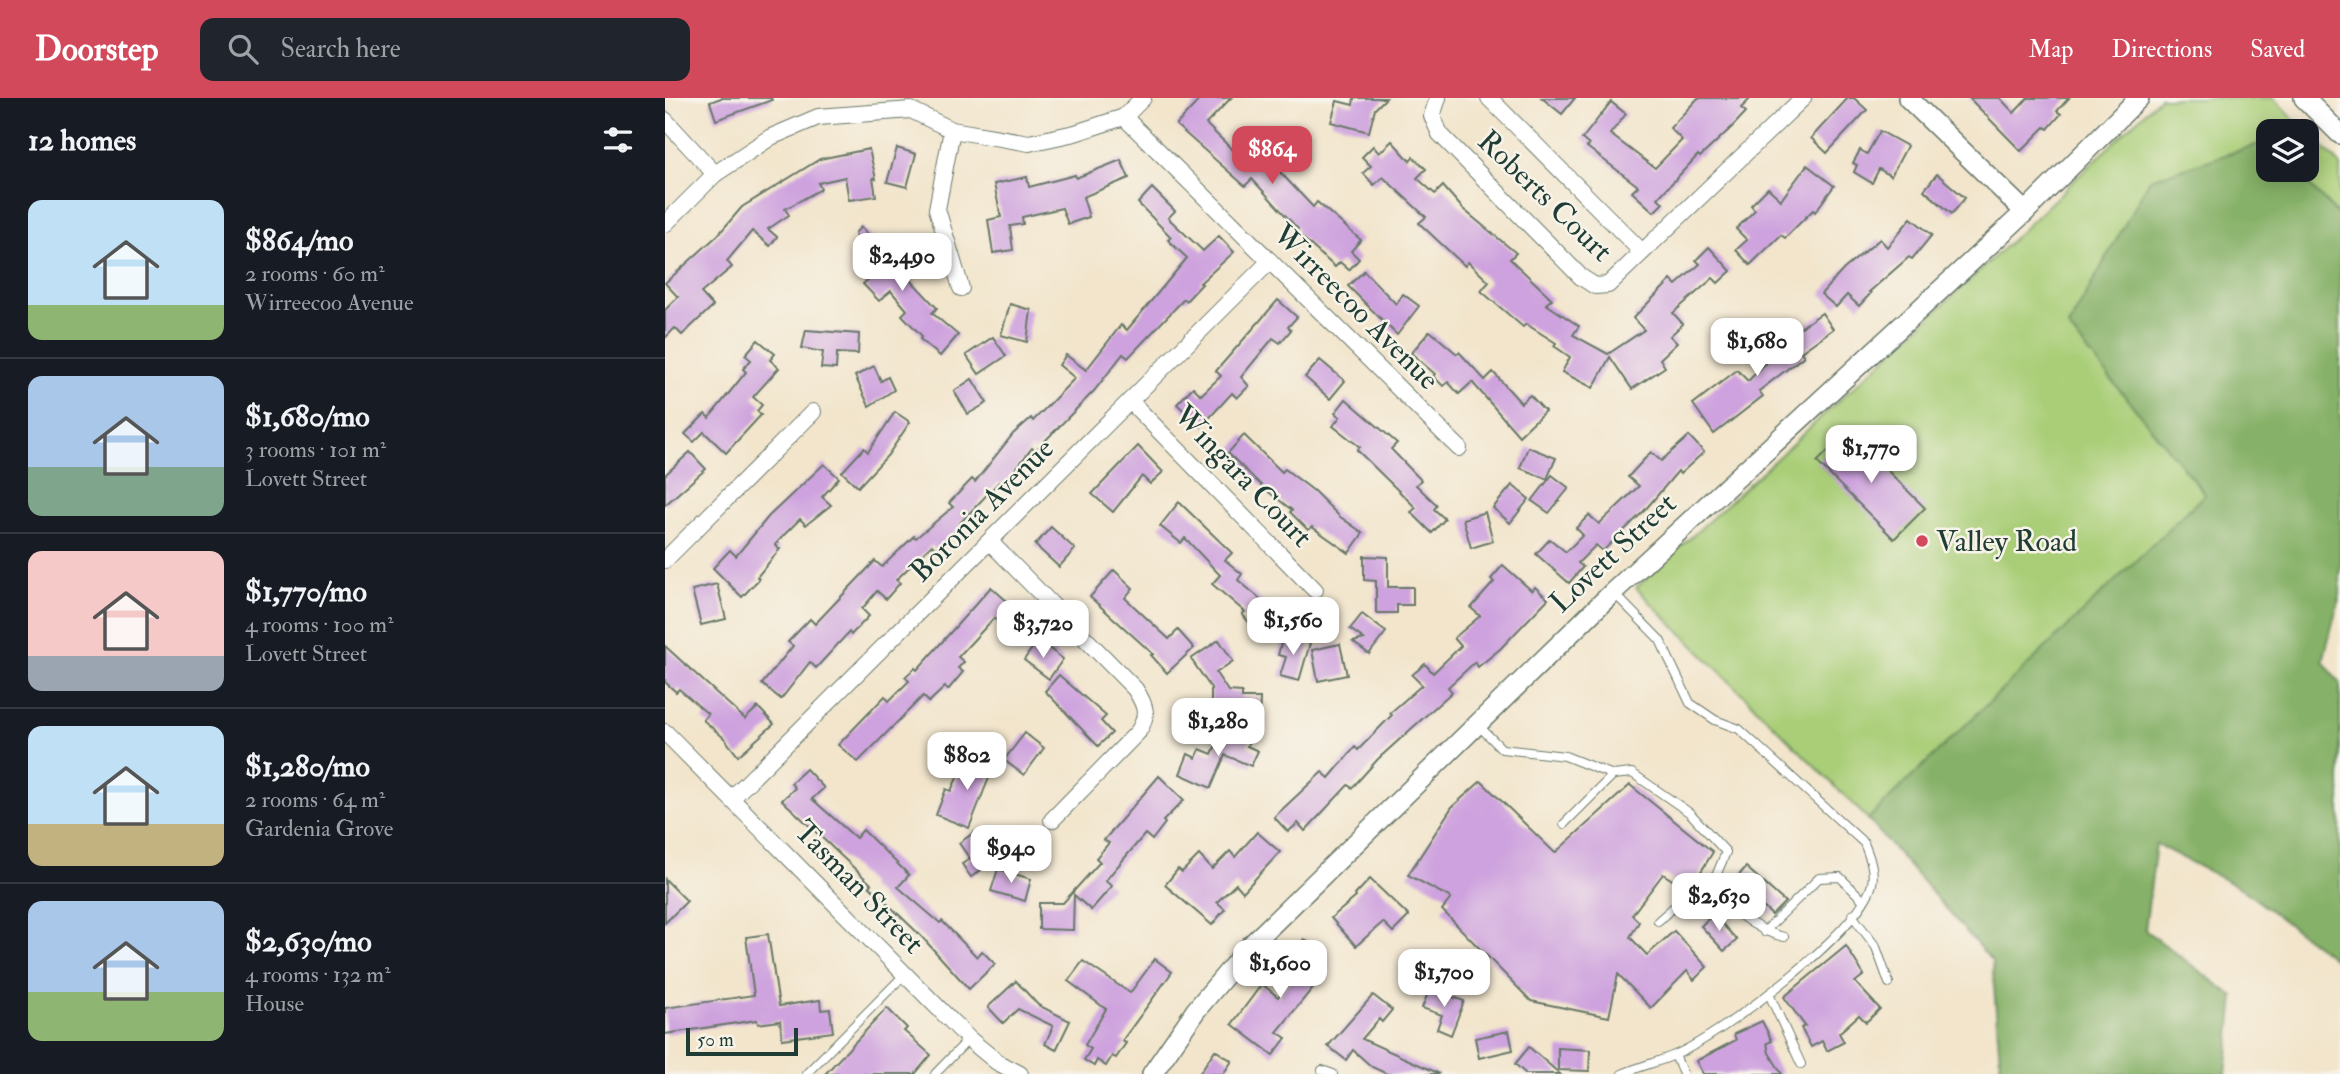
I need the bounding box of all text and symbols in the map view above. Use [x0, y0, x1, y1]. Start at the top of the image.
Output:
search box [200, 18, 690, 81]
text: Doorstep [35, 29, 158, 70]
icon: search [224, 30, 262, 68]
text: Search here [280, 33, 401, 65]
text: Map [2028, 34, 2073, 65]
text: Directions [2111, 34, 2212, 65]
text: Saved [2250, 34, 2305, 65]
map controls [2256, 119, 2319, 182]
button: layers [2256, 119, 2319, 182]
icon: filters [599, 121, 637, 159]
text: 12 homes [28, 122, 136, 159]
street label: Roberts Court [1470, 123, 1620, 270]
pin: $864 [1231, 126, 1313, 186]
text: $864 [1248, 134, 1296, 163]
street label: Wirreecoo Avenue [1264, 215, 1447, 398]
text: $864/mo [245, 222, 353, 259]
icon: home [84, 228, 168, 312]
pin: $2,490 [845, 234, 959, 293]
text: $2,490 [869, 241, 935, 270]
text: 2 rooms · 60 m² [245, 259, 385, 288]
text: Wirreecoo Avenue [245, 288, 414, 317]
pin: $1,680 [1700, 318, 1814, 378]
text: $1,680 [1727, 326, 1787, 355]
street label: Wingara Court [1165, 396, 1320, 555]
text: $1,680/mo [245, 398, 370, 435]
icon: home [84, 404, 168, 488]
pin: $1,770 [1814, 426, 1928, 485]
street label: Boronia Avenue [902, 430, 1062, 590]
text: $1,770 [1842, 433, 1900, 462]
text: 3 rooms · 101 m² [245, 435, 386, 464]
text: Lovett Street [245, 464, 367, 493]
street label: Lovett Street [1542, 485, 1684, 621]
place label: Valley Road [1936, 523, 2077, 560]
marker: Valley Road [1914, 533, 1930, 549]
text: $1,770/mo [245, 573, 367, 610]
icon: home [84, 579, 168, 663]
pin: $1,560 [1236, 598, 1350, 657]
pin: $3,720 [986, 601, 1100, 660]
text: $1,560 [1263, 605, 1323, 634]
text: $3,720 [1013, 608, 1073, 637]
text: 4 rooms · 100 m² [245, 610, 394, 639]
text: Lovett Street [245, 639, 367, 668]
pin: $1,280 [1161, 698, 1275, 758]
text: $1,280 [1188, 706, 1248, 735]
pin: $802 [926, 732, 1008, 792]
text: $802 [943, 740, 991, 769]
text: $1,280/mo [245, 748, 370, 785]
icon: home [84, 754, 168, 838]
text: 2 rooms · 64 m² [245, 785, 385, 814]
street label: Tasman Street [786, 813, 932, 962]
text: Gardenia Grove [245, 814, 393, 843]
pin: $940 [970, 826, 1052, 885]
text: $940 [987, 833, 1036, 862]
pin: $2,630 [1662, 874, 1776, 933]
text: $2,630 [1688, 881, 1750, 910]
text: $2,630/mo [245, 923, 372, 960]
icon: home [84, 929, 168, 1013]
pin: $1,600 [1223, 940, 1337, 1000]
text: $1,600 [1249, 948, 1311, 977]
pin: $1,700 [1387, 950, 1501, 1009]
text: $1,700 [1414, 957, 1474, 986]
text: 4 rooms · 132 m² [245, 960, 391, 989]
text: House [245, 989, 304, 1018]
scale bar [686, 1025, 798, 1057]
text: 50 m [697, 1028, 734, 1052]

